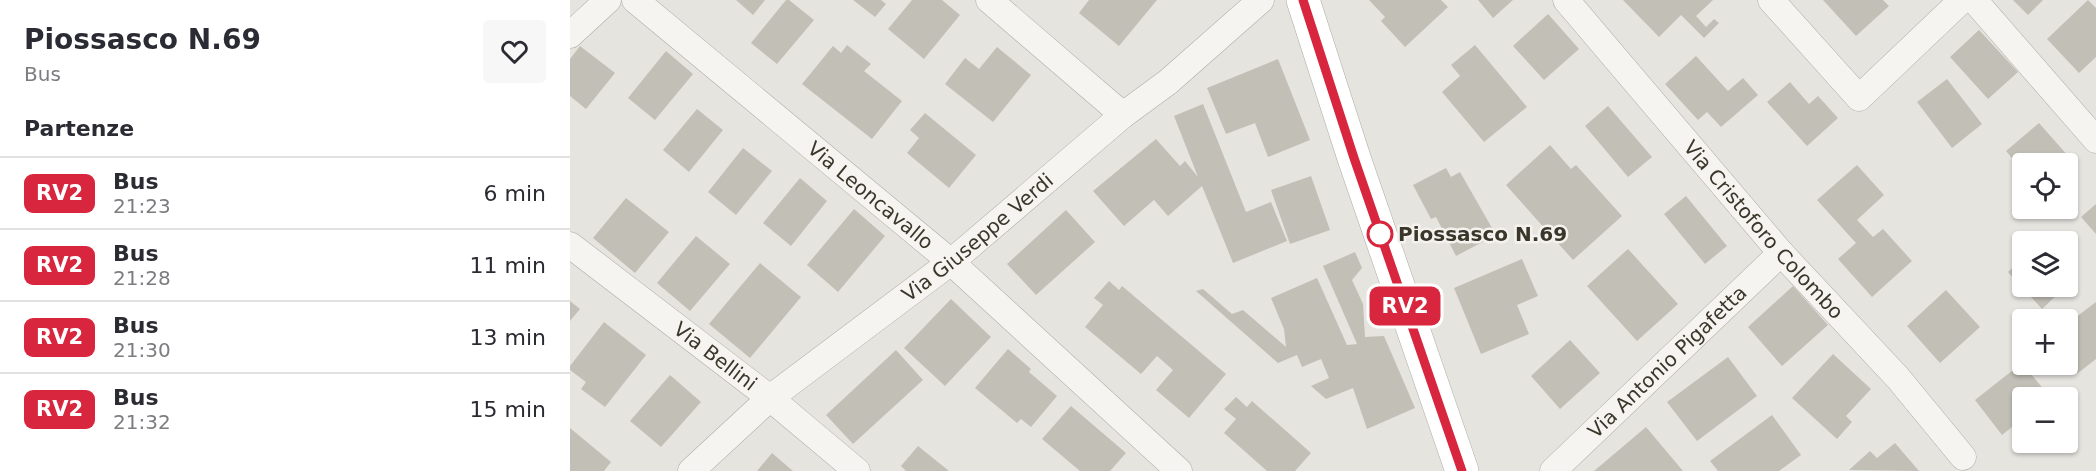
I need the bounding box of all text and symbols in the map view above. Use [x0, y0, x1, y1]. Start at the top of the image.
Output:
button: heart [483, 20, 546, 83]
text: Piossasco N.69 [24, 23, 261, 56]
text: Bus [24, 62, 61, 86]
text: Partenze [24, 116, 134, 141]
street label: Via Leoncavallo [803, 136, 938, 254]
street label: Via Cristoforo Colombo [1679, 136, 1848, 324]
map controls [2012, 153, 2078, 453]
button: locate [2012, 153, 2078, 219]
street label: Via Giuseppe Verdi [897, 168, 1058, 307]
text: Bus [113, 169, 159, 194]
text: RV2 [36, 181, 83, 205]
text: 6 min [484, 181, 546, 206]
text: 21:23 [113, 194, 171, 218]
marker: Piossasco N.69 [1367, 221, 1393, 247]
place label: Piossasco N.69 [1398, 222, 1567, 246]
button: layers [2012, 231, 2078, 297]
text: Bus [113, 241, 159, 266]
text: RV2 [36, 253, 83, 277]
text: 11 min [470, 253, 546, 278]
text: 21:28 [113, 266, 171, 290]
street label: Via Antonio Pigafetta [1583, 280, 1751, 443]
line badge: RV2 [1370, 286, 1440, 326]
text: RV2 [1381, 294, 1429, 318]
button: + [2012, 309, 2078, 375]
text: Bus [113, 313, 159, 338]
street label: Via Bellini [669, 317, 762, 396]
text: RV2 [36, 325, 83, 349]
text: 13 min [470, 325, 546, 350]
text: 21:30 [113, 338, 171, 362]
text: Bus [113, 385, 159, 410]
button: − [2012, 387, 2078, 453]
text: RV2 [36, 397, 83, 421]
text: 15 min [470, 397, 546, 422]
text: 21:32 [113, 410, 171, 434]

